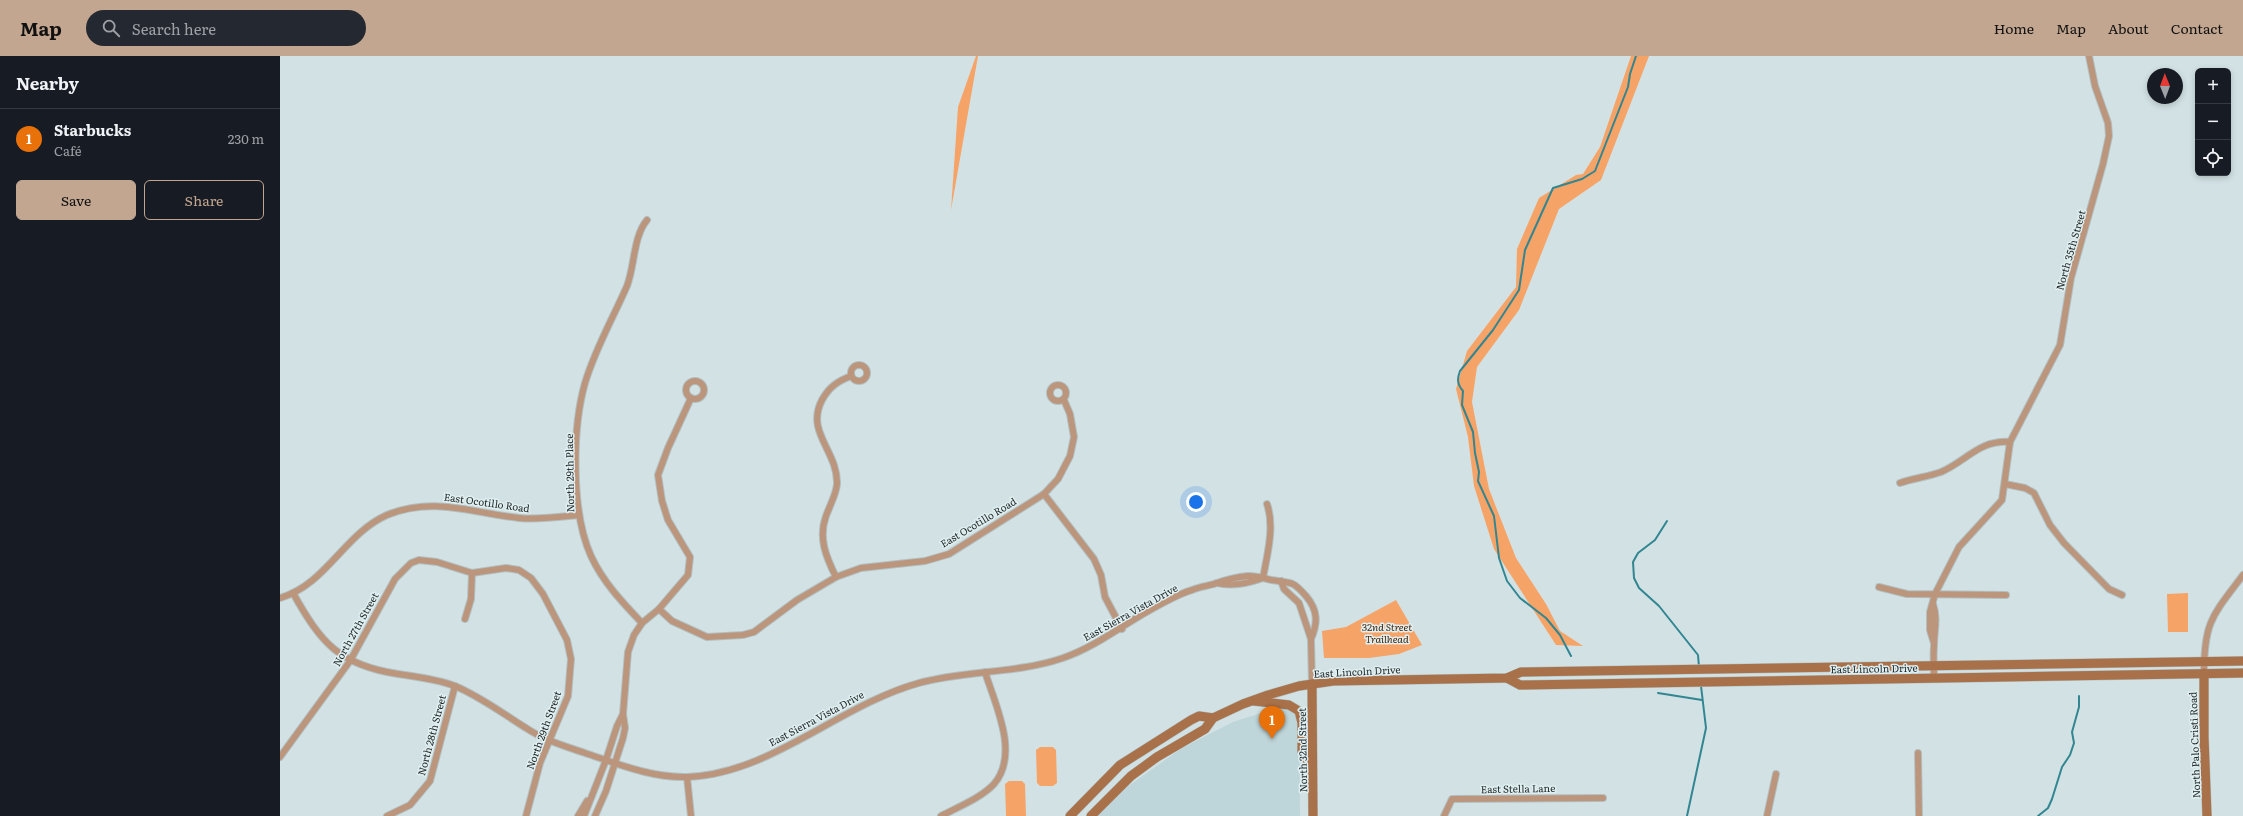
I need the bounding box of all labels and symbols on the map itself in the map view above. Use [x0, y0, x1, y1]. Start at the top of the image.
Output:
north arrow [2147, 68, 2183, 104]
street label: North 35th Street [2051, 208, 2089, 292]
street label: North 29th Place [561, 433, 577, 513]
street label: East Ocotillo Road [443, 489, 531, 515]
your location [1186, 492, 1206, 512]
street label: East Ocotillo Road [937, 493, 1019, 551]
street label: East Sierra Vista Drive [1080, 580, 1180, 644]
street label: North 27th Street [328, 589, 382, 669]
park label: 32nd Street Trailhead [1362, 619, 1412, 646]
street label: East Lincoln Drive [1830, 660, 1918, 676]
street label: East Lincoln Drive [1313, 661, 1401, 681]
street label: East Sierra Vista Drive [766, 687, 866, 749]
street label: North 29th Street [522, 689, 564, 771]
street label: North Palo Cristi Road [2185, 691, 2203, 799]
street label: North 28th Street [413, 693, 449, 777]
pin: 1 [1259, 706, 1285, 739]
street label: North 32nd Street [1294, 708, 1310, 792]
street label: East Stella Lane [1481, 780, 1555, 796]

